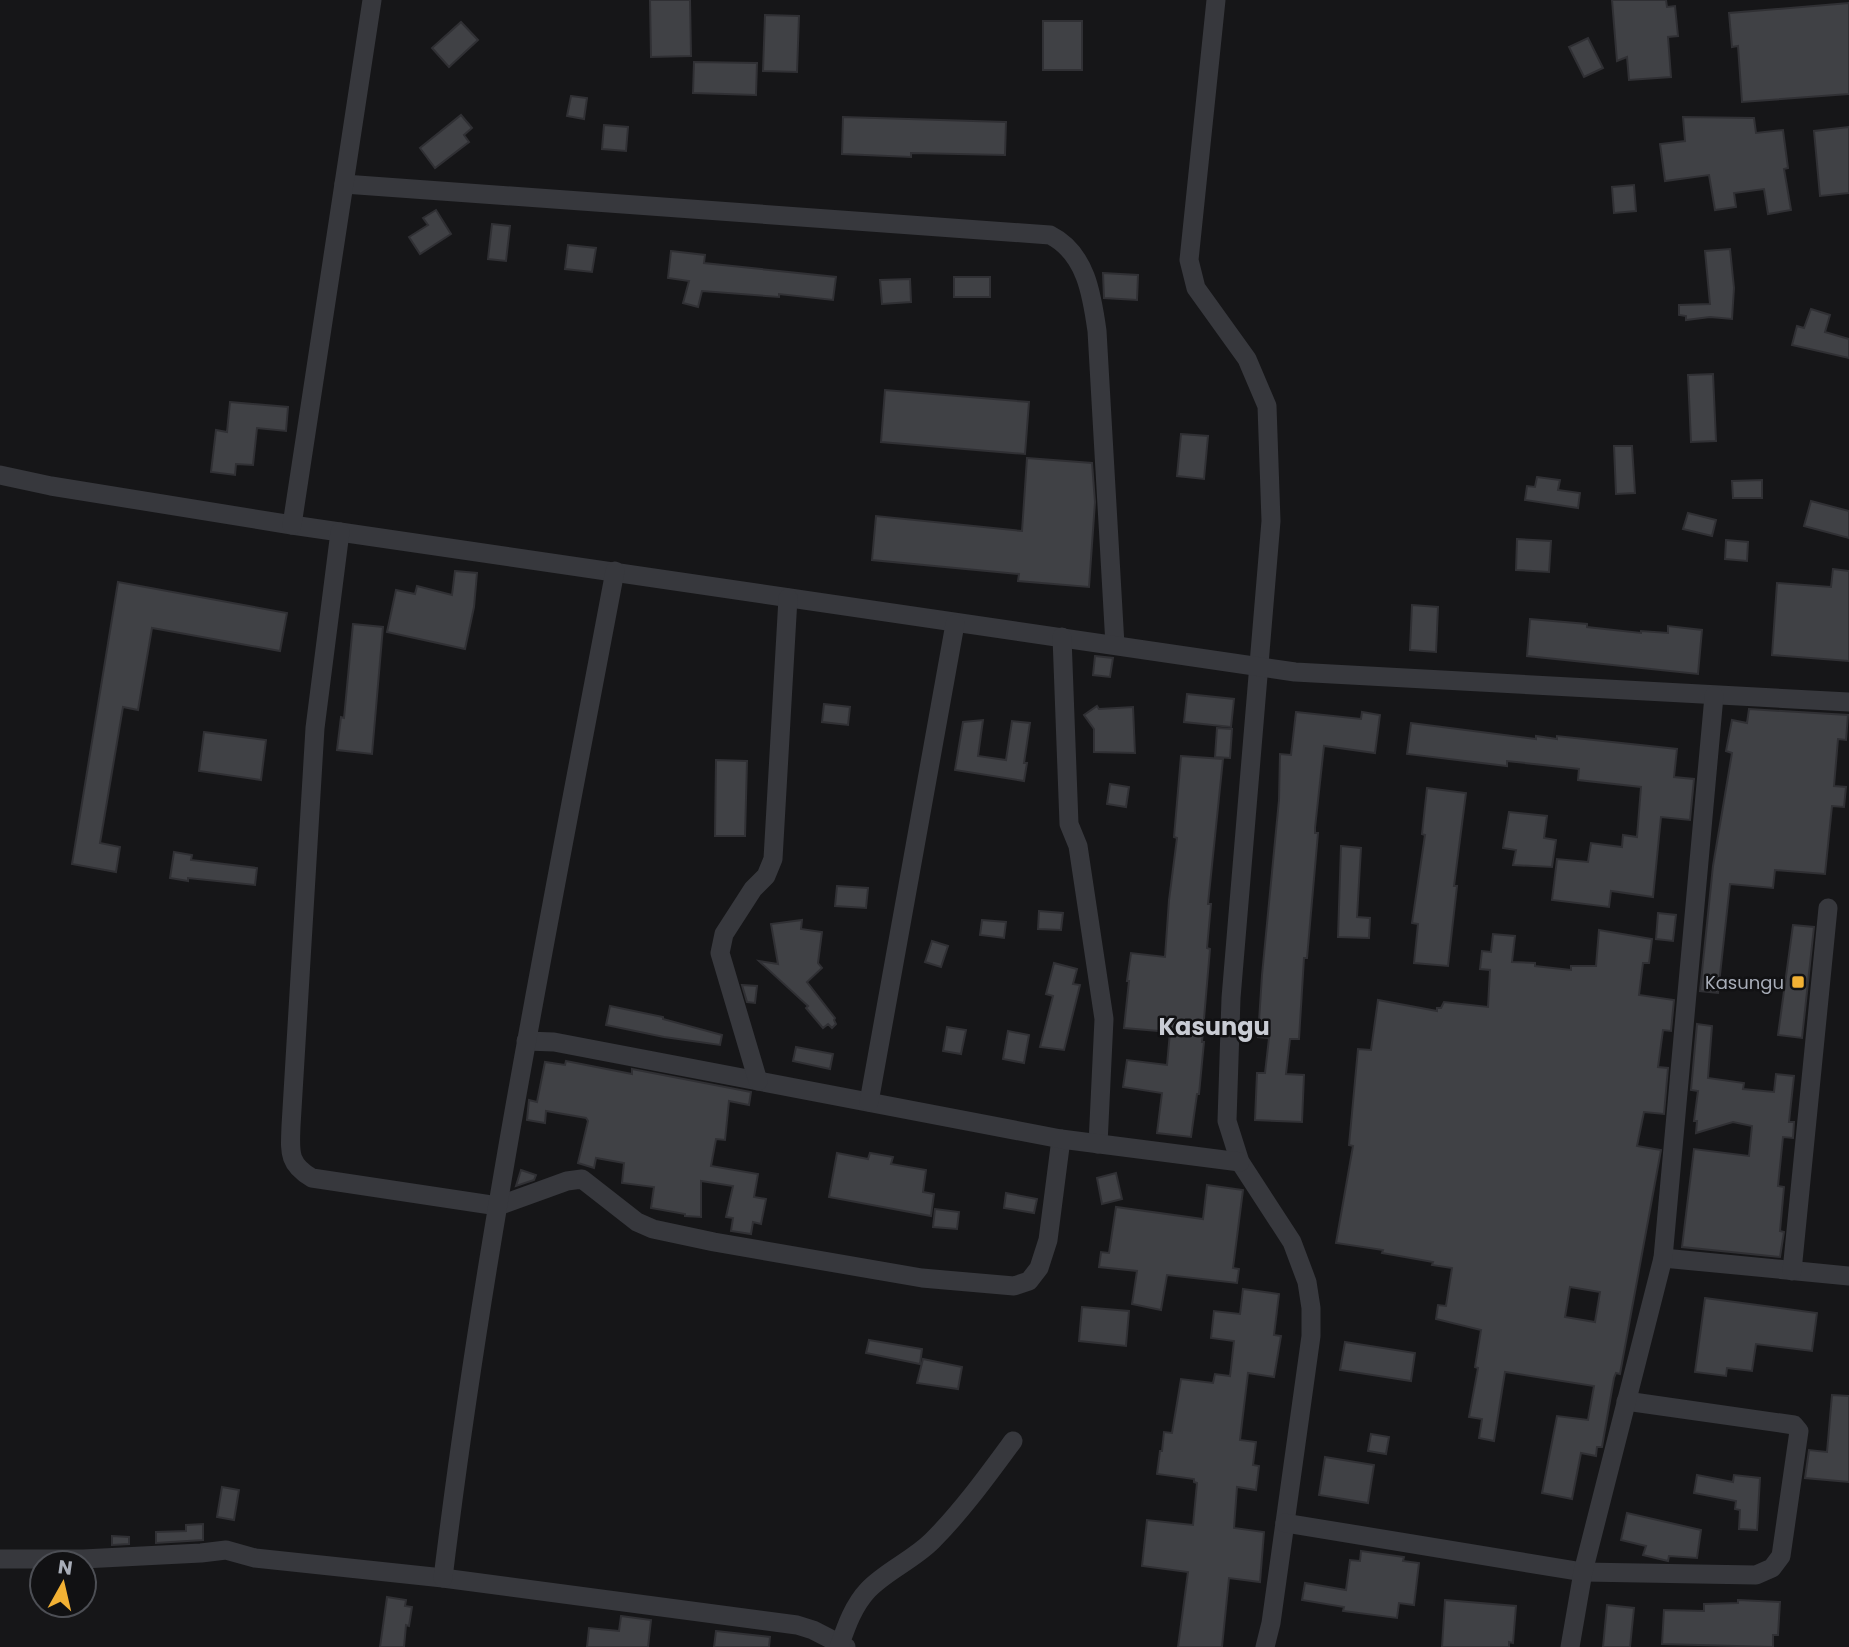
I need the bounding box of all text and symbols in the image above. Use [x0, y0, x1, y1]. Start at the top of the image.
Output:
place label: Kasungu [1705, 970, 1784, 995]
marker: Kasungu [1790, 974, 1806, 990]
district label: Kasungu [1158, 1010, 1270, 1043]
north arrow [28, 1549, 98, 1619]
text: N [56, 1553, 74, 1582]

